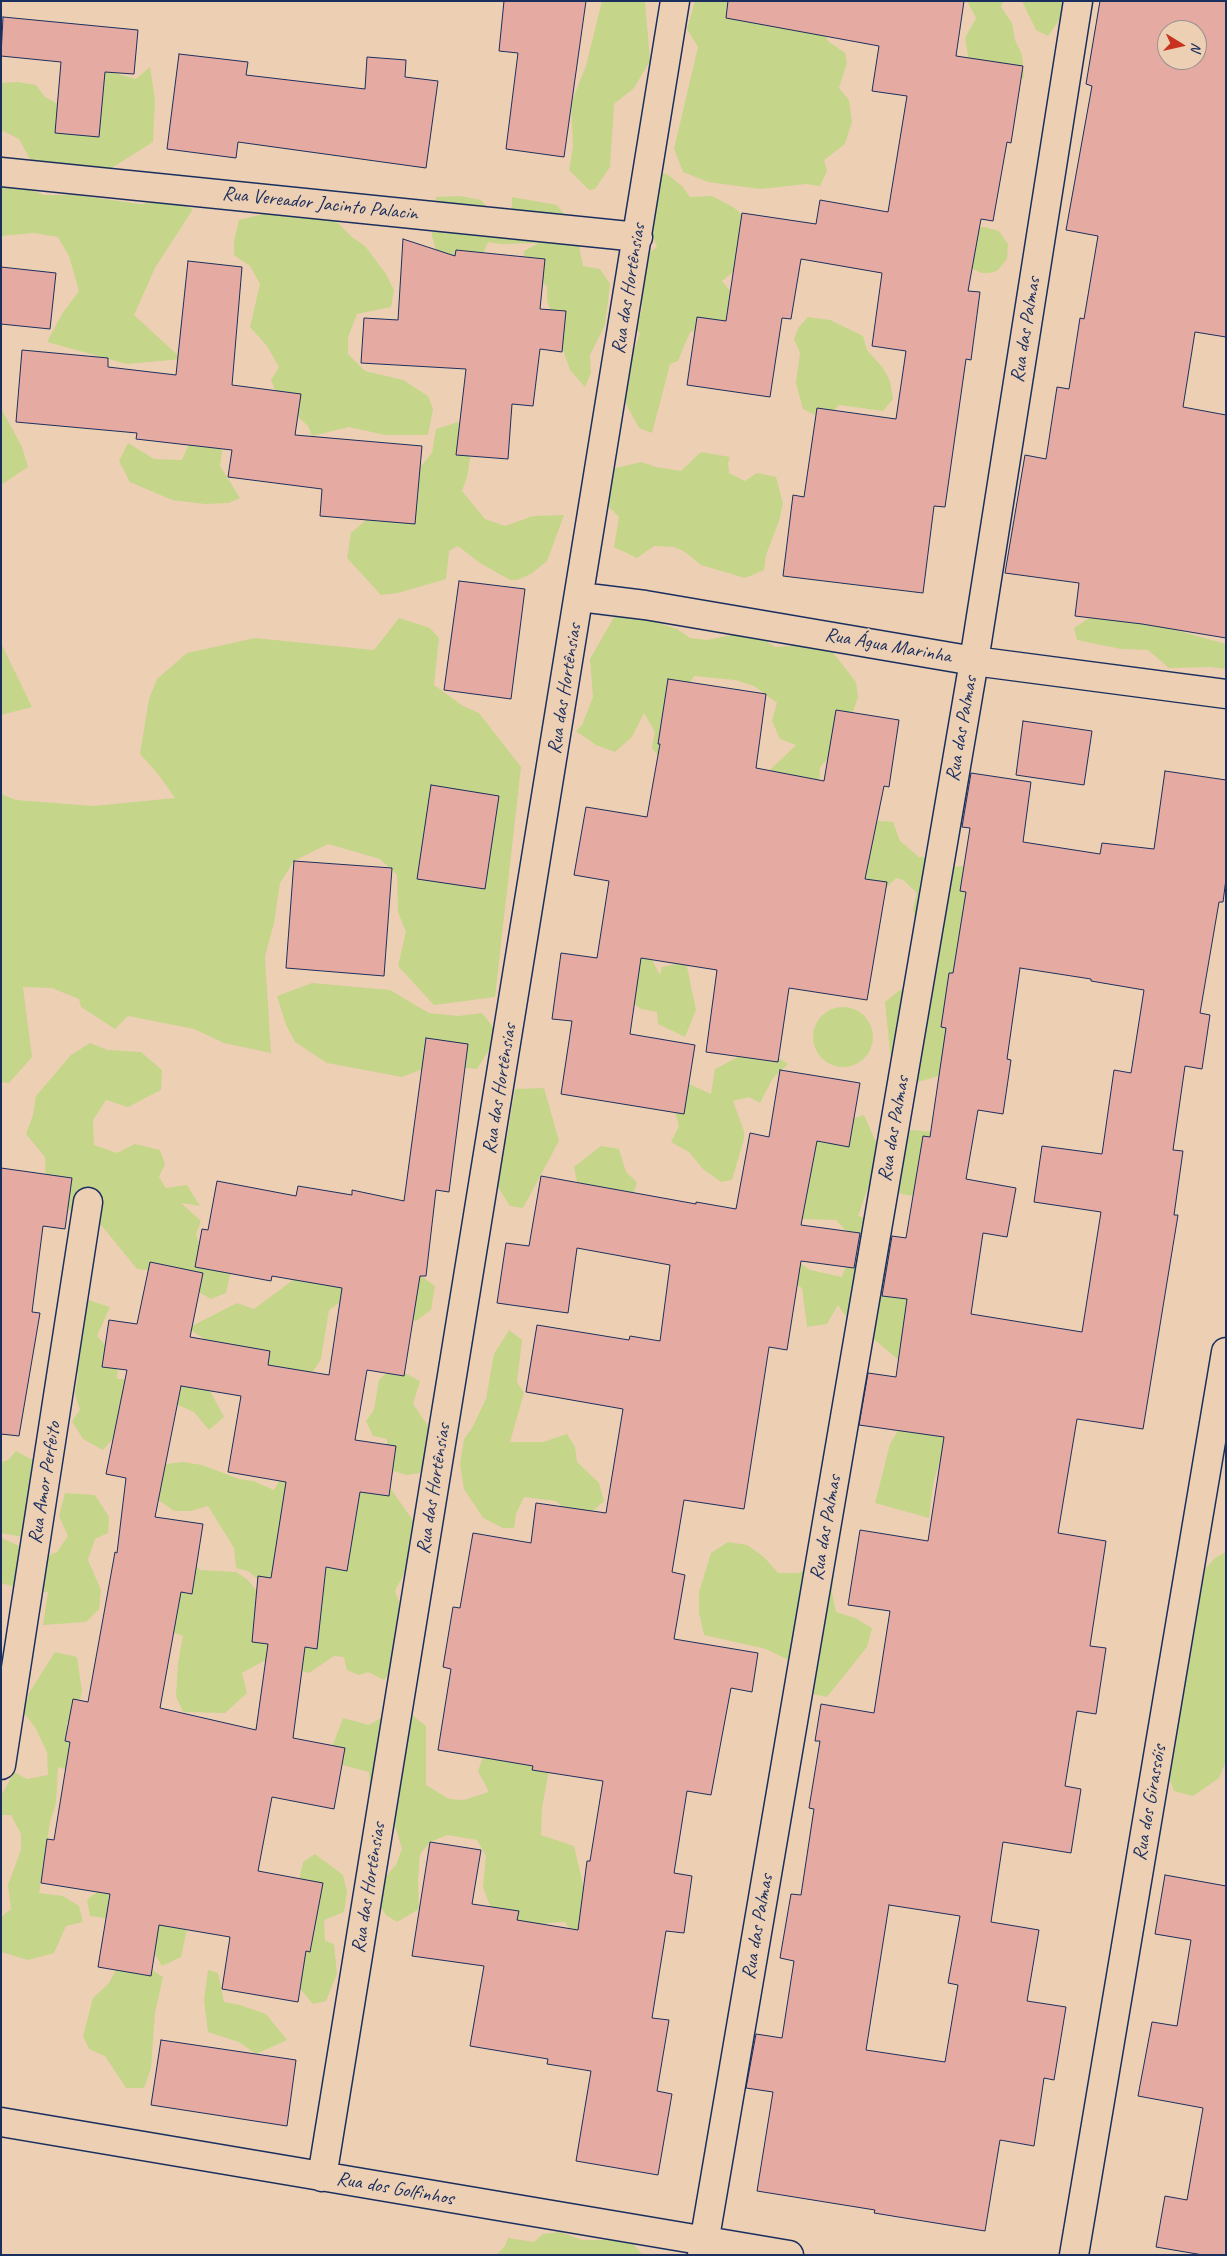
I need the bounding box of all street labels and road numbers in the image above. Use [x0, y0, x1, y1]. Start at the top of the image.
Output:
street label: Rua Vereador Jacinto Palacin [221, 182, 419, 226]
street label: Rua das Hortênsias [607, 222, 651, 356]
street label: Rua das Palmas [1006, 276, 1046, 384]
street label: Rua das Hortênsias [543, 622, 587, 756]
street label: Rua Água Marinha [823, 623, 953, 669]
street label: Rua das Palmas [941, 675, 983, 783]
street label: Rua das Hortênsias [478, 1022, 522, 1156]
street label: Rua das Palmas [873, 1075, 915, 1183]
street label: Rua Amor Perfeito [23, 1420, 67, 1546]
street label: Rua das Hortênsias [412, 1422, 456, 1556]
street label: Rua das Palmas [805, 1474, 847, 1582]
street label: Rua dos Girassóis [1128, 1743, 1172, 1863]
street label: Rua das Hortênsias [347, 1821, 391, 1955]
street label: Rua das Palmas [737, 1873, 779, 1981]
street label: Rua dos Golfinhos [335, 2167, 455, 2211]

